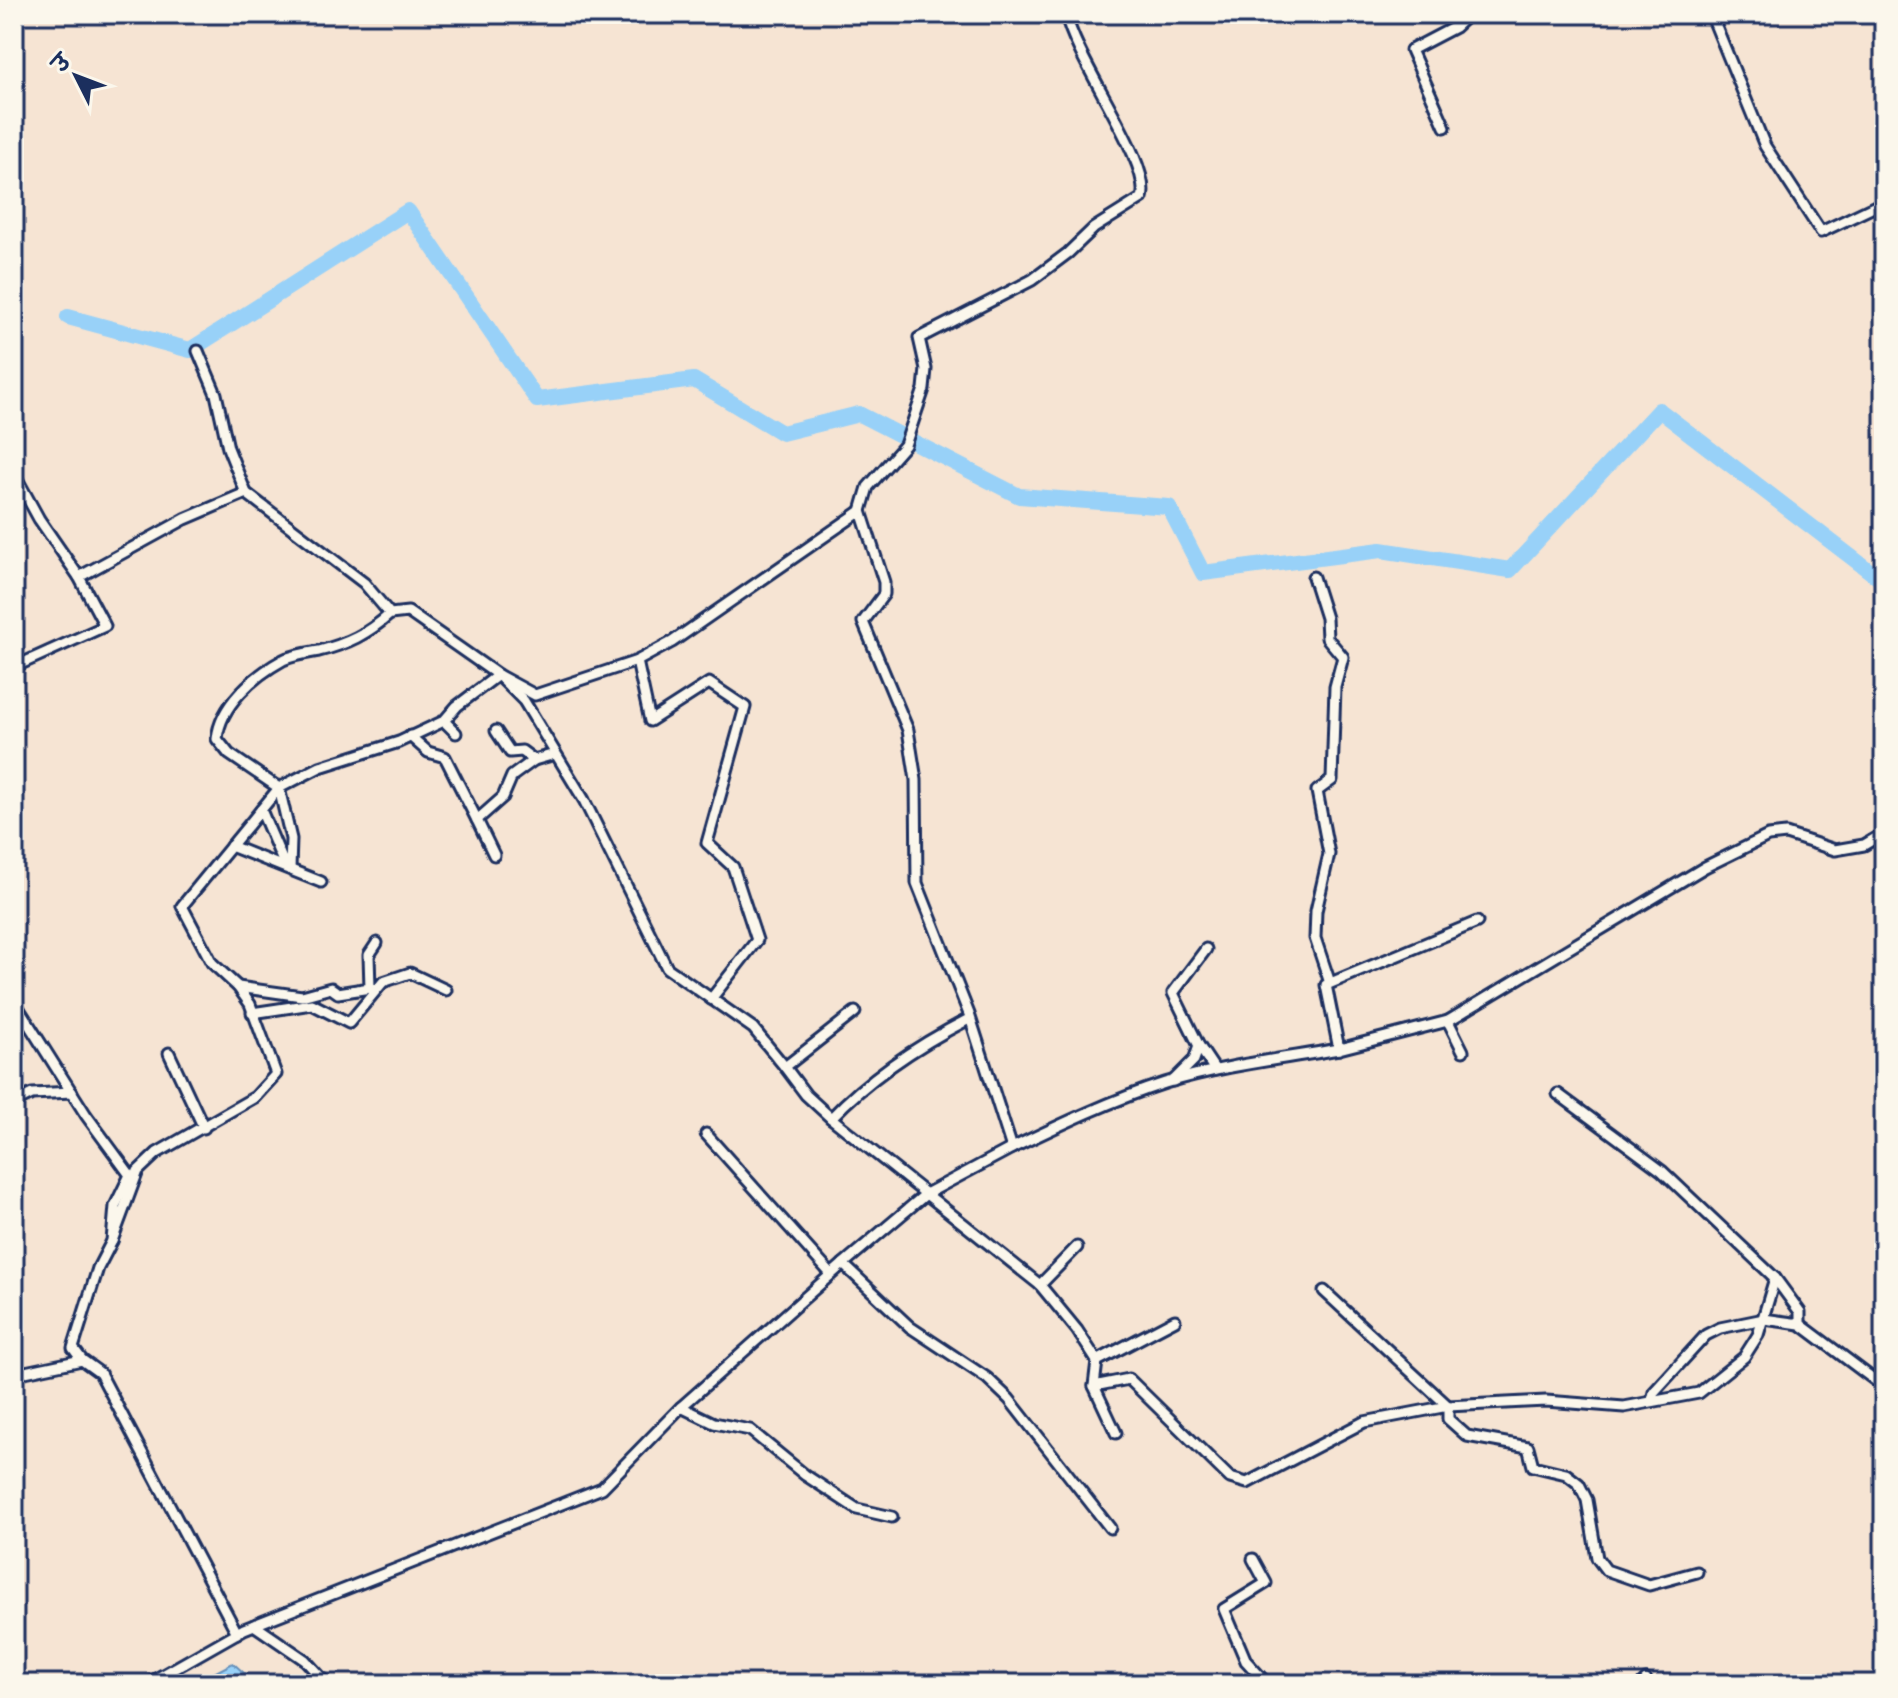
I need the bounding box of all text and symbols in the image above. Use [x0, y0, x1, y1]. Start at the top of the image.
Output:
north arrow [36, 36, 116, 116]
text: उ [45, 47, 79, 80]

